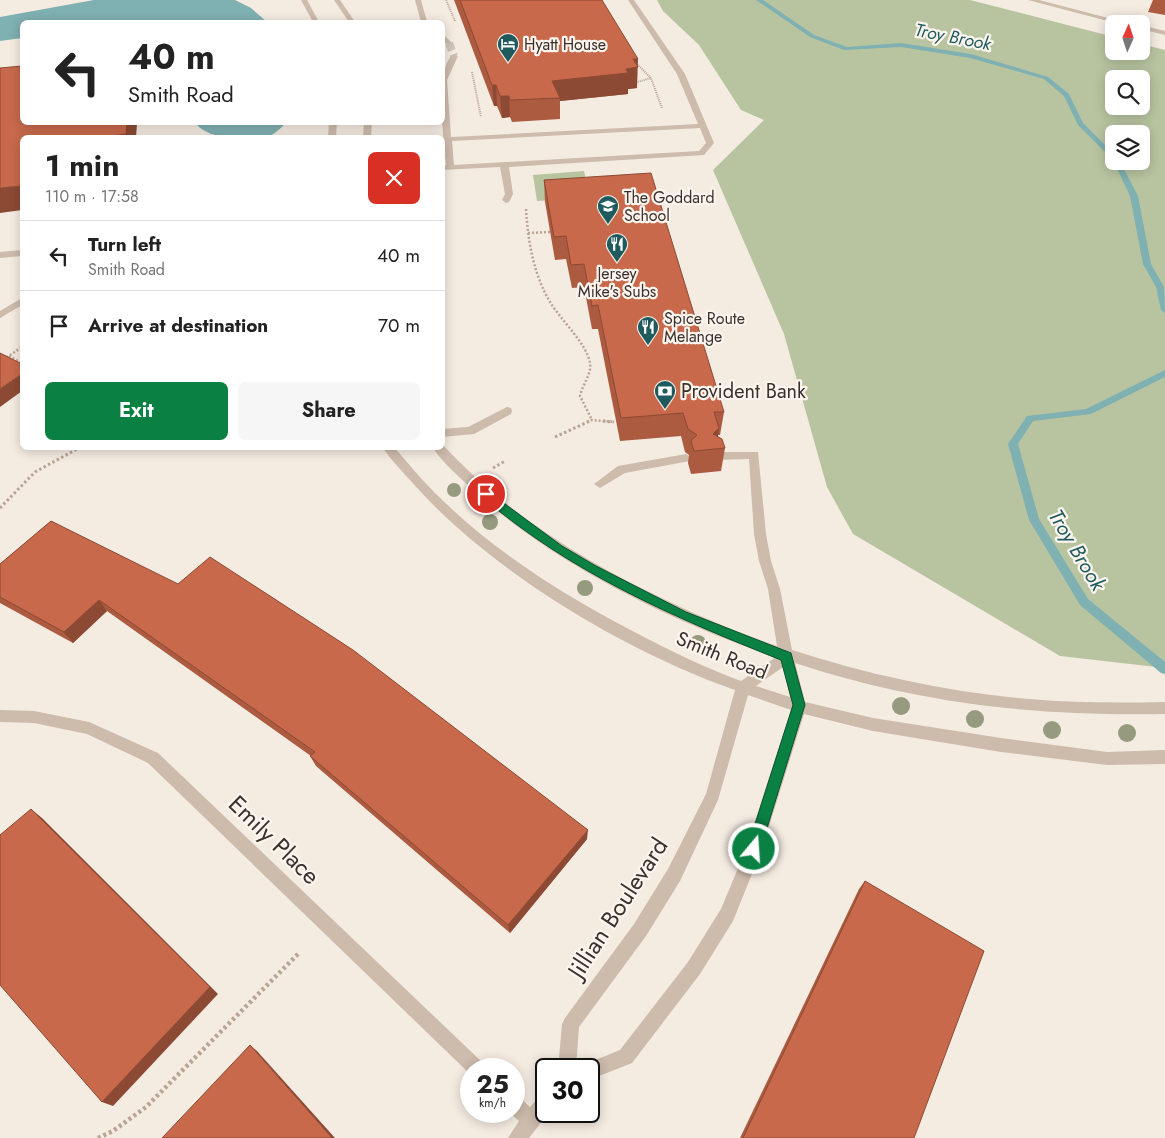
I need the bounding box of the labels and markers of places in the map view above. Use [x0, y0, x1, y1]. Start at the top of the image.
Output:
hotel icon: Hyatt House [496, 32, 520, 63]
place label: Hyatt House [524, 33, 606, 56]
place label: The Goddard School [624, 186, 715, 227]
school or university icon: The Goddard School [596, 194, 620, 225]
restaurant icon: Jersey Mike's Subs [605, 232, 629, 263]
place label: Jersey Mike's Subs [578, 262, 656, 303]
place label: Spice Route Melange [664, 307, 745, 348]
restaurant icon: Spice Route Melange [636, 315, 660, 346]
place label: Provident Bank [681, 377, 806, 406]
bank icon: Provident Bank [653, 379, 677, 410]
pin [465, 473, 507, 515]

